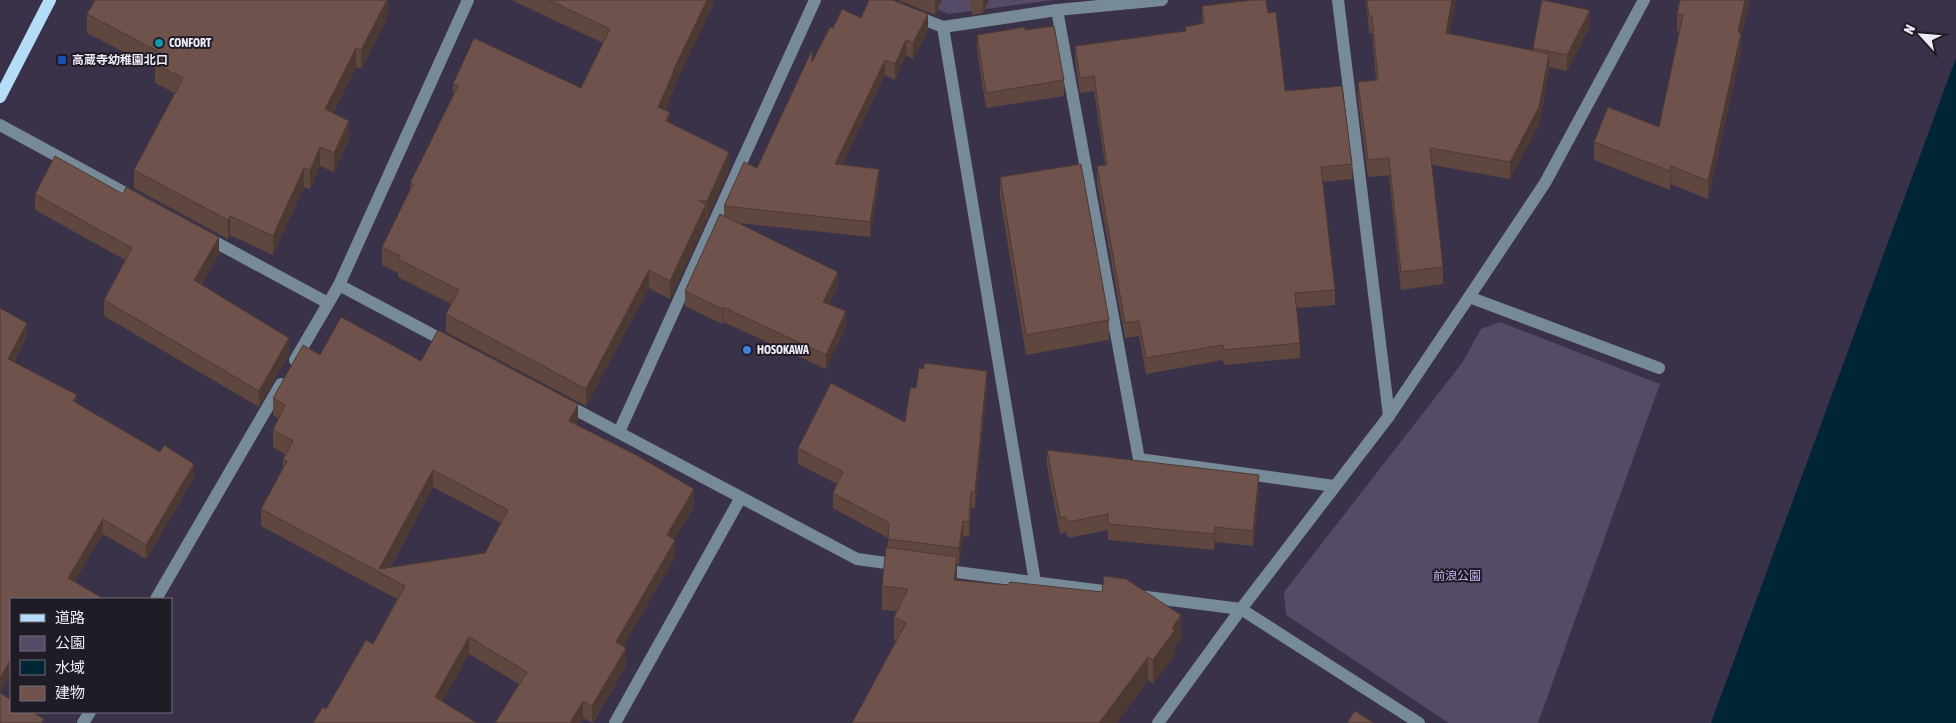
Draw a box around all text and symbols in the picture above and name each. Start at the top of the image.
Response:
north arrow [1896,10,1946,60]
text: N [1900,22,1918,37]
place label: CONFORT [169,36,212,50]
marker: CONFORT [153,37,165,49]
place label: 高蔵寺幼稚園北口 [72,53,168,67]
marker: 高蔵寺幼稚園北口 [56,54,68,66]
place label: HOSOKAWA [757,343,809,357]
marker: HOSOKAWA [741,344,753,356]
park label: 前浪公園 [1433,569,1481,583]
legend [10,598,172,713]
text: 道路 [55,609,85,626]
text: 公園 [55,634,85,651]
text: 水域 [55,659,85,676]
text: 建物 [55,684,85,701]

